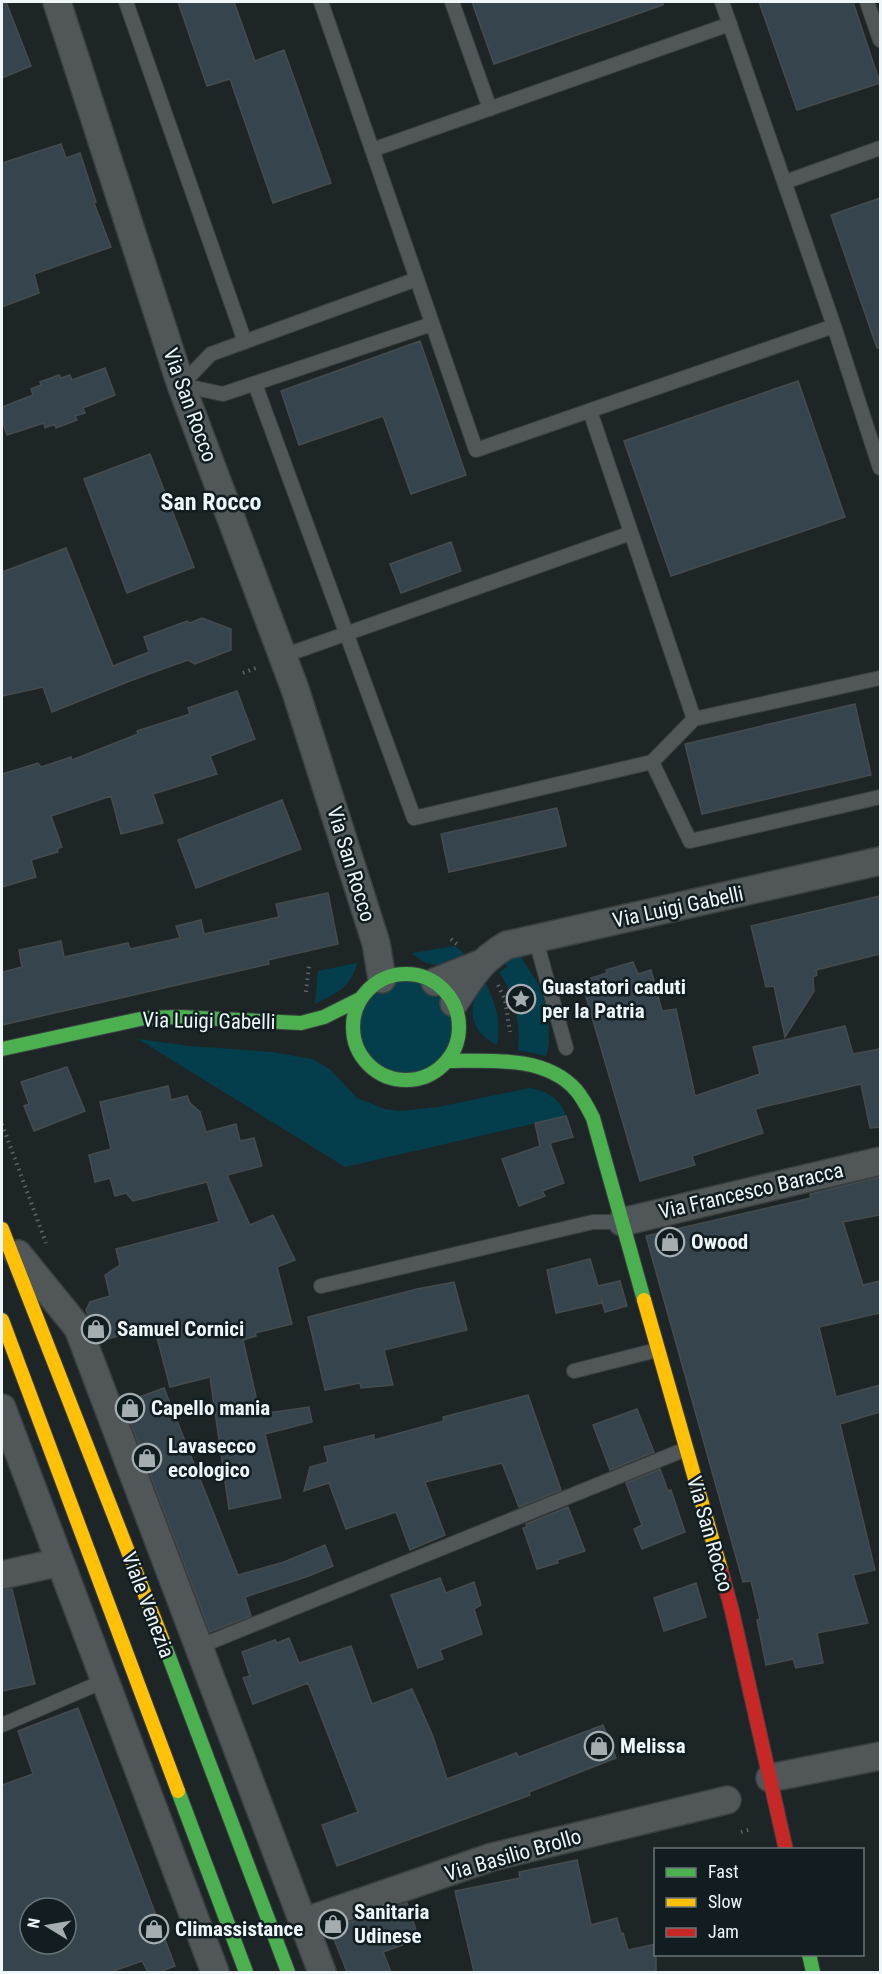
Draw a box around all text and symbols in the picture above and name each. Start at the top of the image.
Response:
street label: Via San Rocco [158,345,222,465]
district label: San Rocco [161,488,261,516]
street label: Via San Rocco [322,804,380,924]
street label: Via Luigi Gabelli [610,881,746,933]
place label: Guastatori caduti per la Patria [542,975,686,1023]
place icon: Guastatori caduti per la Patria [505,983,537,1015]
street label: Via Luigi Gabelli [142,1008,276,1034]
street label: Via Francesco Baracca [656,1158,846,1224]
shop icon: Owood [654,1226,686,1258]
place label: Owood [691,1230,748,1254]
shop icon: Samuel Cornici [80,1313,112,1345]
place label: Samuel Cornici [117,1317,244,1341]
shop icon: Capello mania [114,1392,146,1424]
place label: Capello mania [151,1396,270,1420]
place label: Lavasecco ecologico [168,1434,256,1482]
shop icon: Lavasecco ecologico [131,1442,163,1474]
street label: Via San Rocco [682,1473,738,1595]
street label: Viale Venezia [117,1549,179,1661]
shop icon: Melissa [583,1730,615,1762]
place label: Melissa [620,1734,686,1758]
street label: Via Basilio Brollo [442,1824,584,1886]
legend [654,1848,864,1956]
text: Fast [708,1861,739,1882]
text: Slow [708,1891,743,1912]
north arrow [18,1896,78,1956]
place label: Sanitaria Udinese [354,1900,429,1948]
shop icon: Sanitaria Udinese [317,1908,349,1940]
shop icon: Climassistance [138,1913,170,1945]
text: N [24,1917,44,1930]
place label: Climassistance [175,1917,303,1941]
text: Jam [708,1921,739,1942]

